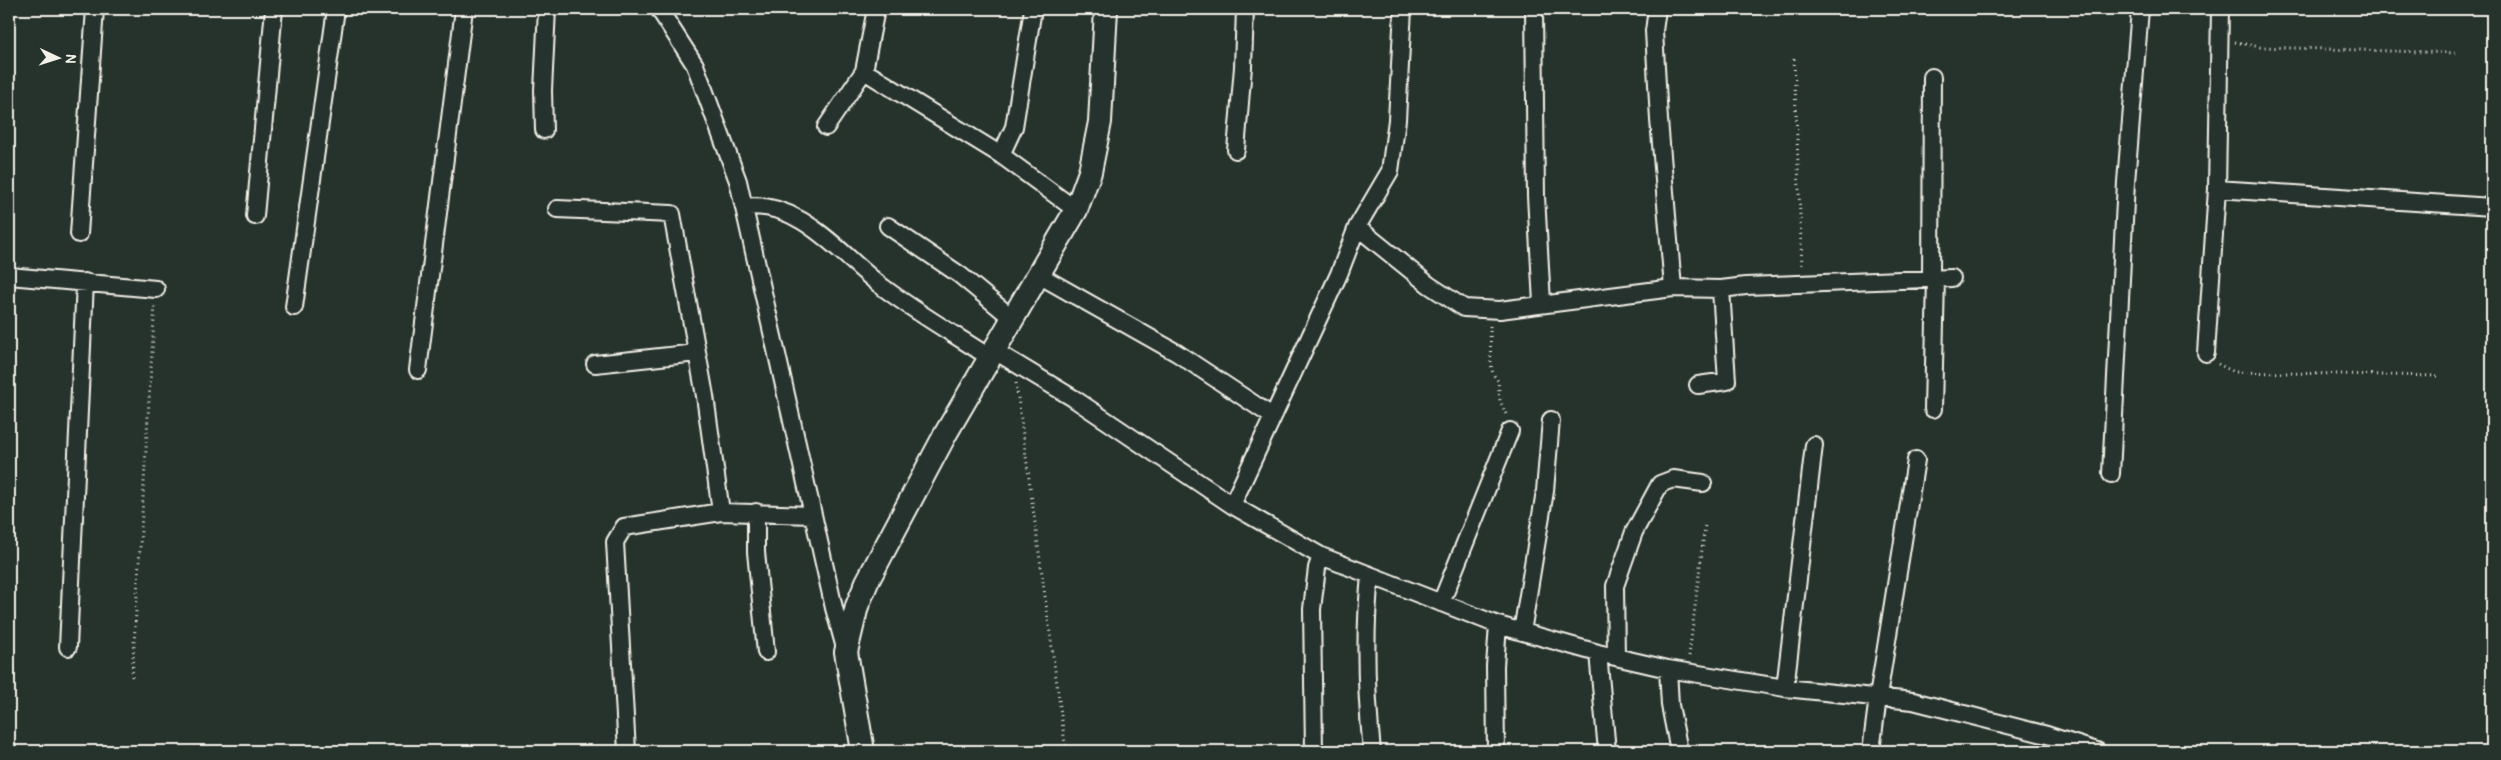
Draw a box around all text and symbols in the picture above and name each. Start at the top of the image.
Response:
north arrow [32,32,82,82]
text: N [62,54,79,64]

